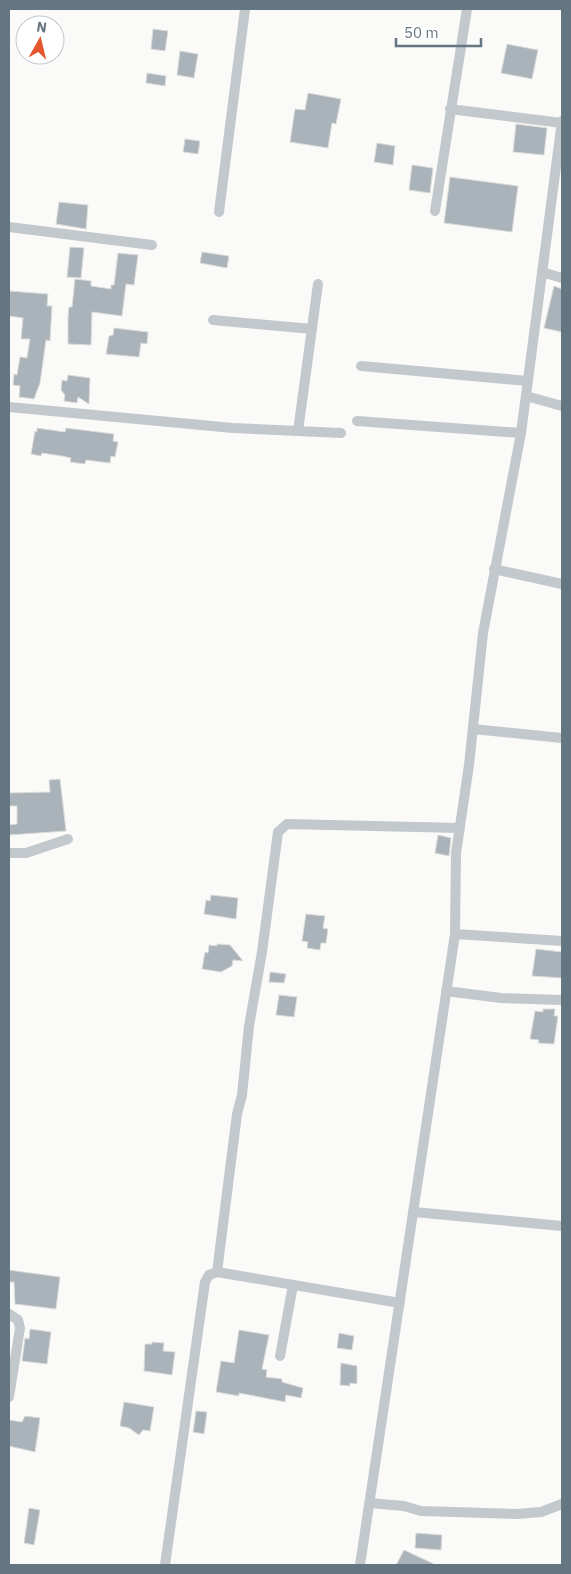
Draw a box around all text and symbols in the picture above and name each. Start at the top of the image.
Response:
north arrow [15,15,65,65]
scale bar [396,15,481,47]
text: N [36,18,48,37]
text: 50 m [404,23,439,42]

